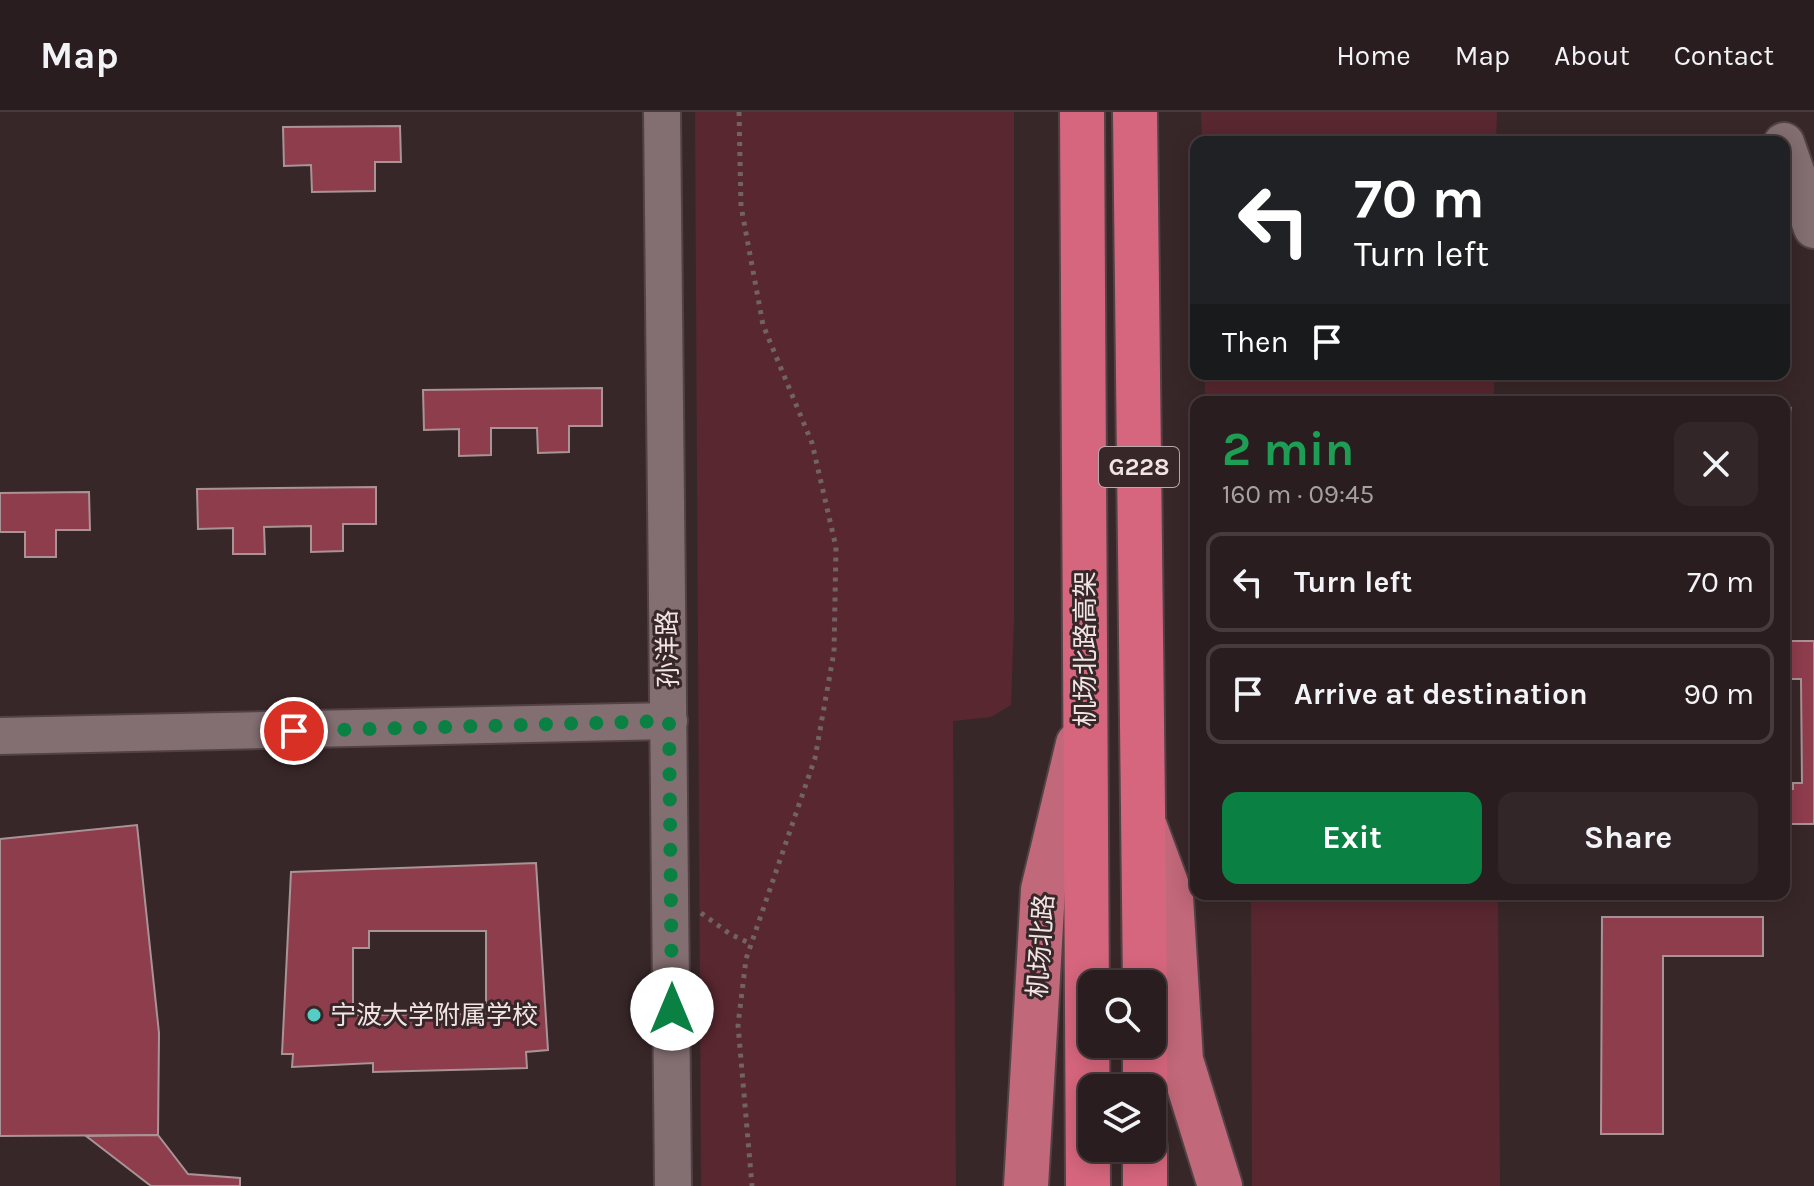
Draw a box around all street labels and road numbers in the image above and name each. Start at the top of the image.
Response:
road number: G228 [1099,447,1179,487]
street label: 机场北路高架 [1070,571,1101,727]
street label: 孙洋路 [652,610,684,688]
street label: 机场北路 [1022,893,1060,999]

